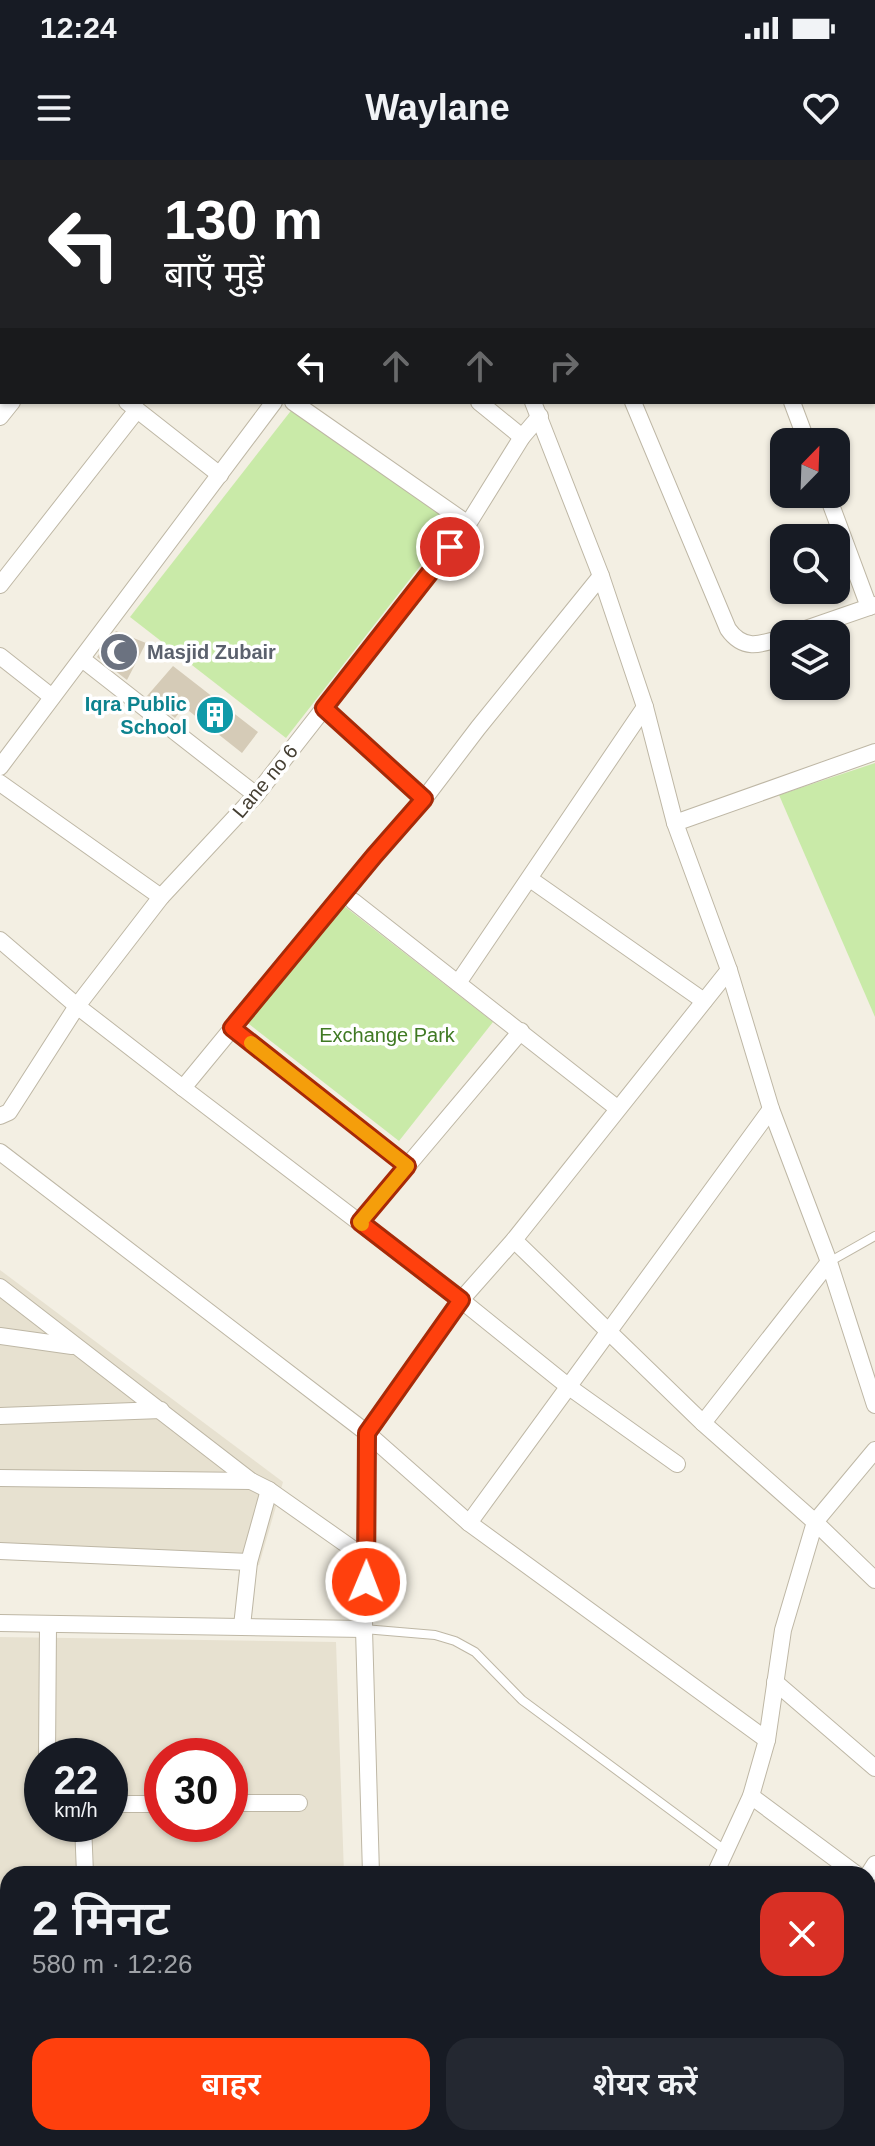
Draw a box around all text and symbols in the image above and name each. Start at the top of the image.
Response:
text: 12:24 [40,11,117,44]
icon: menu [32,86,76,130]
icon: heart [799,86,843,130]
text: Waylane [365,87,510,128]
text: 130 m [164,188,323,251]
icon: left [32,192,136,296]
text: बाएँ मुड़ें [164,254,265,295]
icon: left [290,344,334,388]
icon: ahead [374,344,418,388]
icon: ahead [458,344,502,388]
icon: right [542,344,586,388]
north arrow [770,428,850,508]
map controls [770,428,850,700]
pin [416,513,484,581]
button: search [770,524,850,604]
icon: arrive [428,525,472,569]
button: layers [770,620,850,700]
mosque icon: Masjid Zubair [98,631,140,673]
place label: Masjid Zubair [147,641,276,663]
place label: Iqra Public School [85,693,187,738]
building icon: Iqra Public School [194,694,236,736]
street label: Lane no 6 [228,740,302,822]
park label: Exchange Park [319,1024,456,1046]
position arrow [324,1540,408,1624]
speed limit sign: 30 [144,1738,248,1842]
text: 22 [54,1758,98,1802]
text: km/h [54,1799,98,1821]
text: 2 मिनट [32,1892,169,1945]
button: close [760,1892,844,1976]
text: 580 m · 12:26 [32,1949,192,1979]
button: बाहर [32,2038,430,2130]
button: शेयर करें [446,2038,844,2130]

